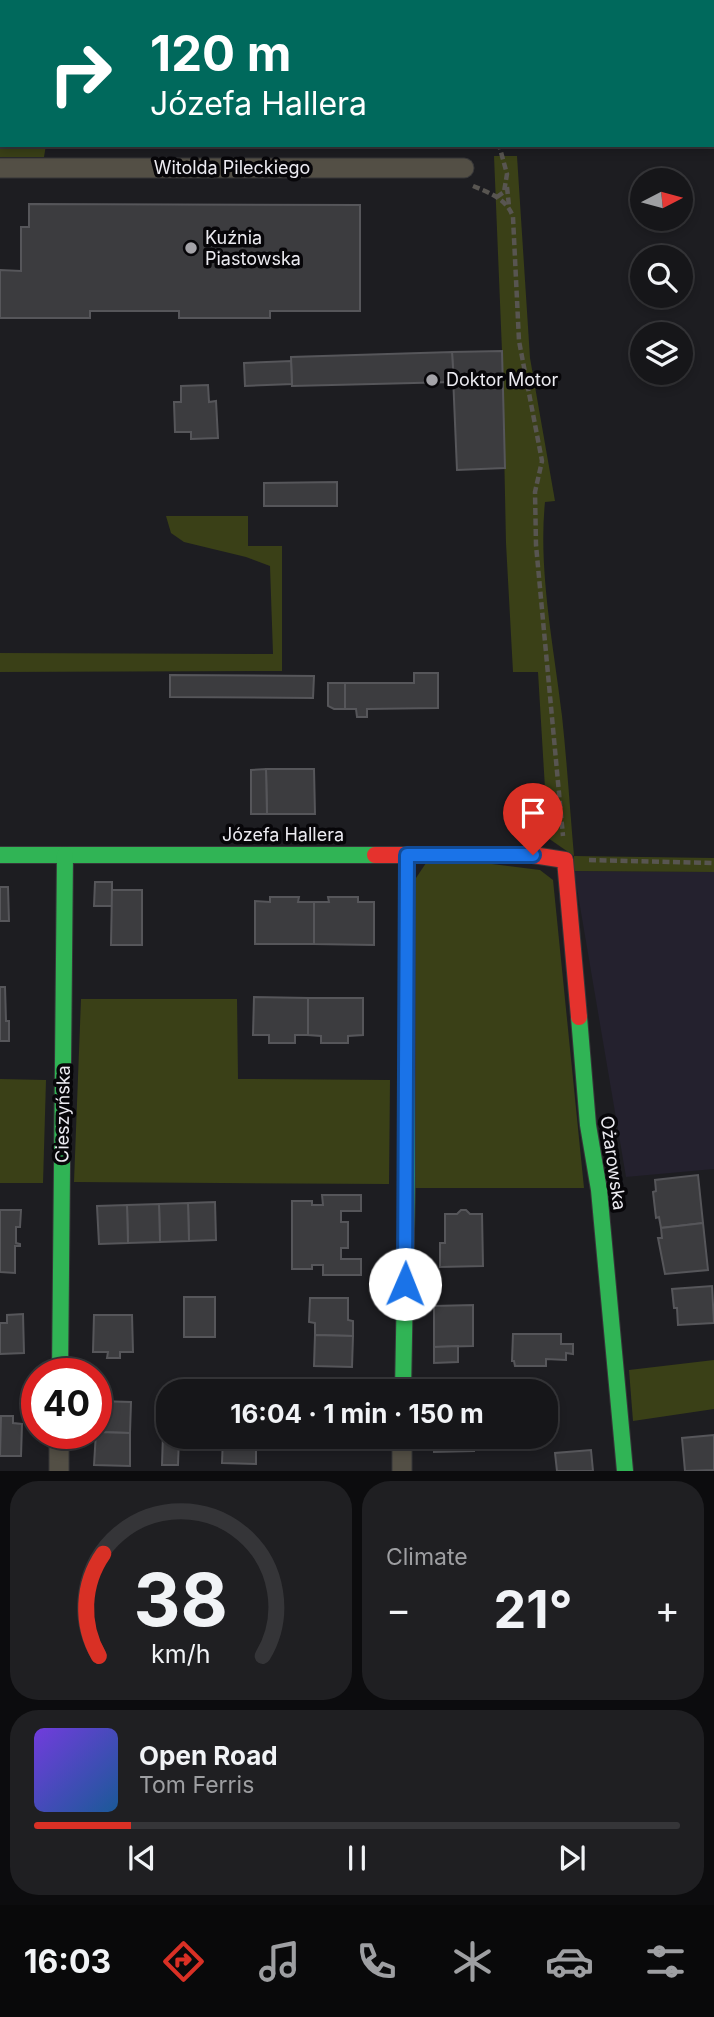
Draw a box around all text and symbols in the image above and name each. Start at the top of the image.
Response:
text: 120 m [150,24,291,83]
icon: right [35,28,126,119]
text: Józefa Hallera [150,84,367,123]
street label: Witolda Pileckiego [154,157,310,178]
north arrow [630,168,693,231]
map controls [630,168,693,385]
place label: Kuźnia Piastowska [205,227,301,269]
marker: Kuźnia Piastowska [183,240,199,256]
button: search [630,245,693,308]
button: layers [630,322,693,385]
place label: Doktor Motor [446,369,559,390]
marker: Doktor Motor [424,372,440,388]
pin [503,783,563,855]
icon: arrive [514,794,552,832]
street label: Józefa Hallera [222,824,344,845]
street label: Cieszyńska [51,1065,74,1163]
street label: Ożarowska [596,1114,631,1211]
position arrow [368,1247,442,1321]
speed limit sign: 40 [21,1358,112,1449]
text: 16:04 · 1 min · 150 m [230,1398,484,1429]
text: Climate [386,1543,468,1571]
text: 38 [134,1556,228,1645]
text: 21° [493,1578,573,1641]
text: − [386,1586,411,1632]
text: + [655,1586,680,1632]
text: km/h [151,1639,211,1669]
text: Open Road [139,1740,278,1771]
text: Tom Ferris [139,1771,254,1799]
icon: previous [123,1839,161,1877]
icon: pause [338,1839,376,1877]
icon: next [553,1839,591,1877]
icon: directions [159,1937,208,1986]
icon: music [255,1937,304,1986]
icon: phone [352,1937,401,1986]
icon: climate [448,1937,497,1986]
icon: car [545,1937,594,1986]
icon: filters [641,1937,690,1986]
text: 16:03 [24,1942,111,1981]

